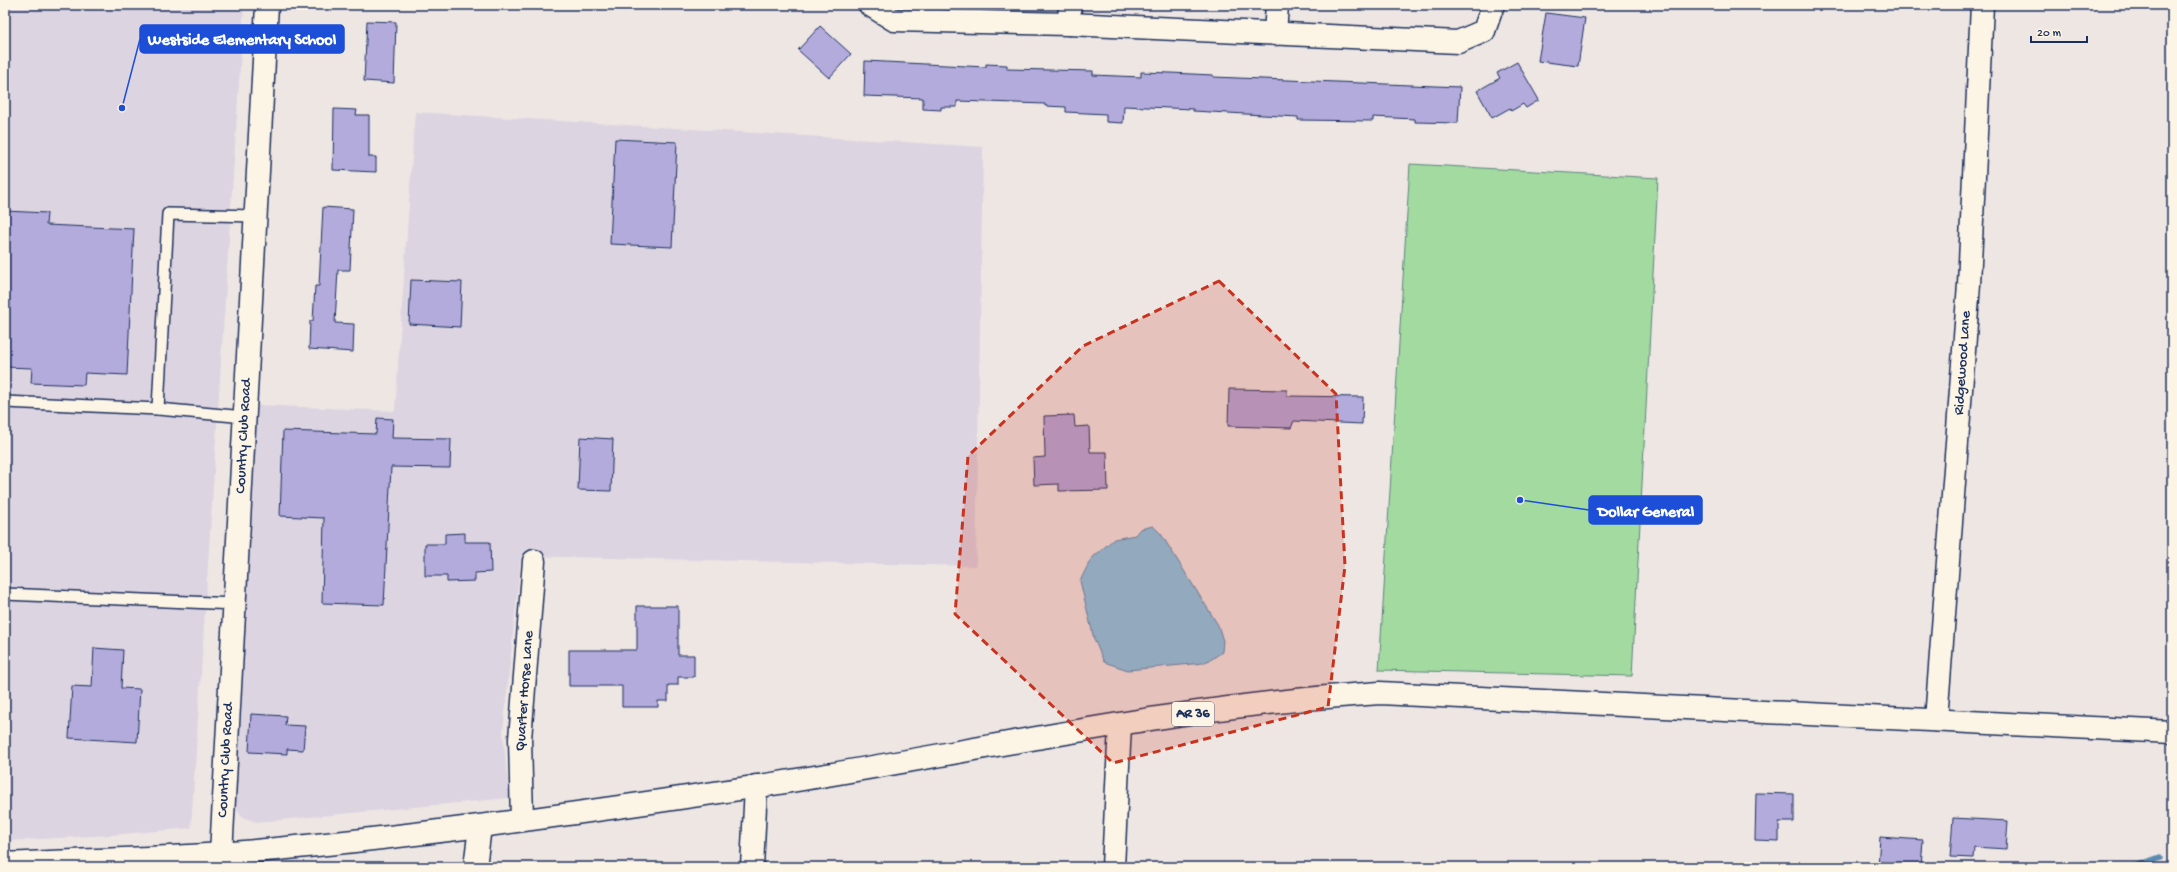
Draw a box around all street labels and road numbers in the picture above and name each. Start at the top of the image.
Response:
street label: Ridgewood Lane [1950,310,1976,416]
street label: Country Club Road [232,377,256,494]
street label: Quarter Horse Lane [512,630,538,752]
street label: Country Club Road [214,701,238,818]
road number: AR 36 [1172,702,1214,726]

